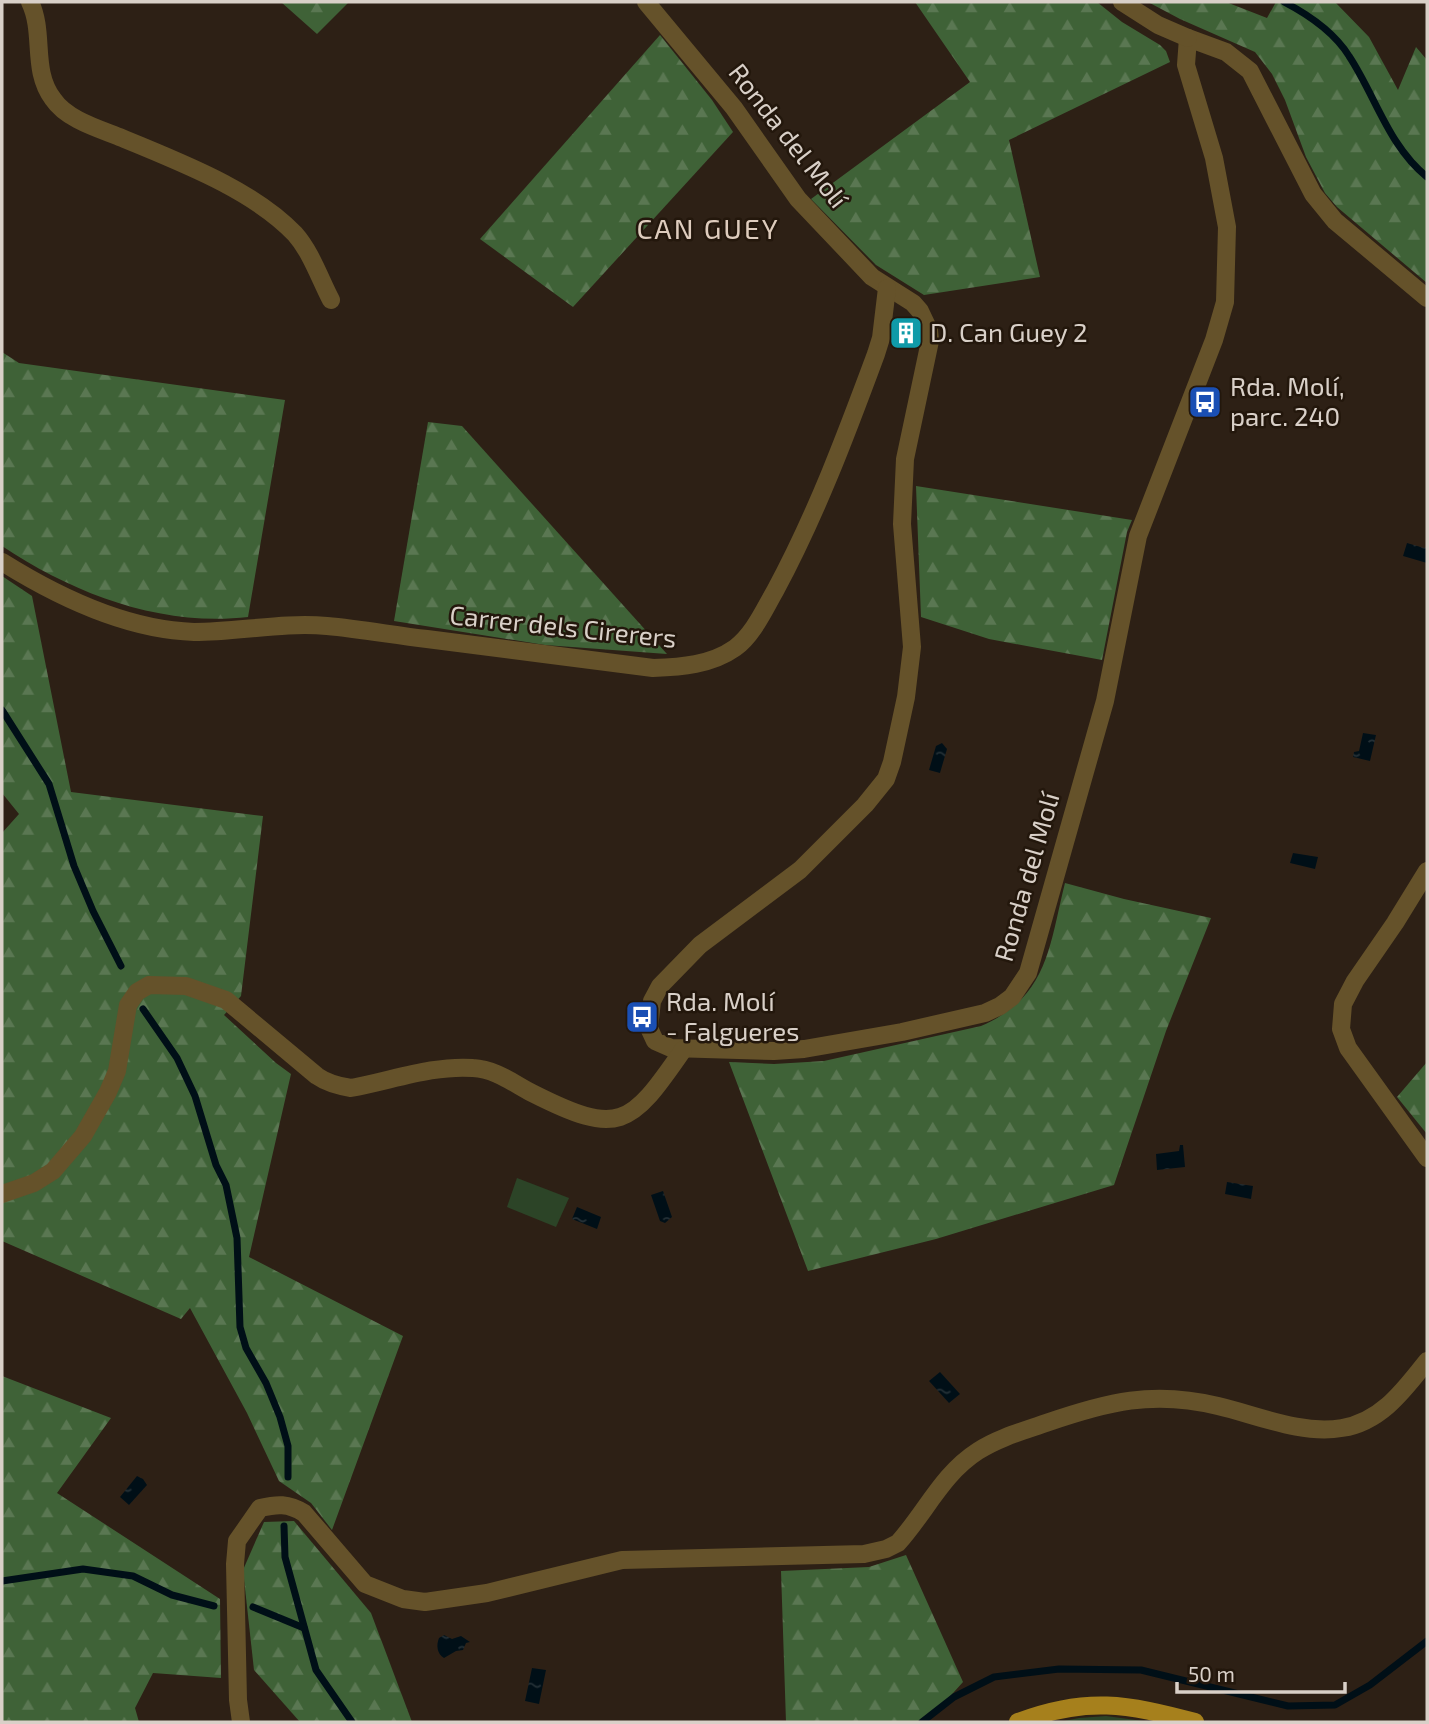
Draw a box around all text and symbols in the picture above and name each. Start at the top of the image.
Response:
street label: Ronda del Molí [723,57,856,214]
district label: CAN GUEY [636,211,780,245]
building icon: D. Can Guey 2 [887,314,925,352]
place label: D. Can Guey 2 [930,316,1088,347]
place label: Rda. Molí, parc. 240 [1230,370,1345,431]
bus stop icon: Rda. Molí, parc. 240 [1186,383,1224,421]
street label: Carrer dels Cirerers [448,598,678,653]
street label: Ronda del Molí [987,787,1065,965]
place label: Rda. Molí - Falgueres [666,985,799,1046]
bus stop icon: Rda. Molí - Falgueres [623,998,661,1036]
scale bar [1177,1650,1345,1694]
text: 50 m [1188,1661,1235,1686]

